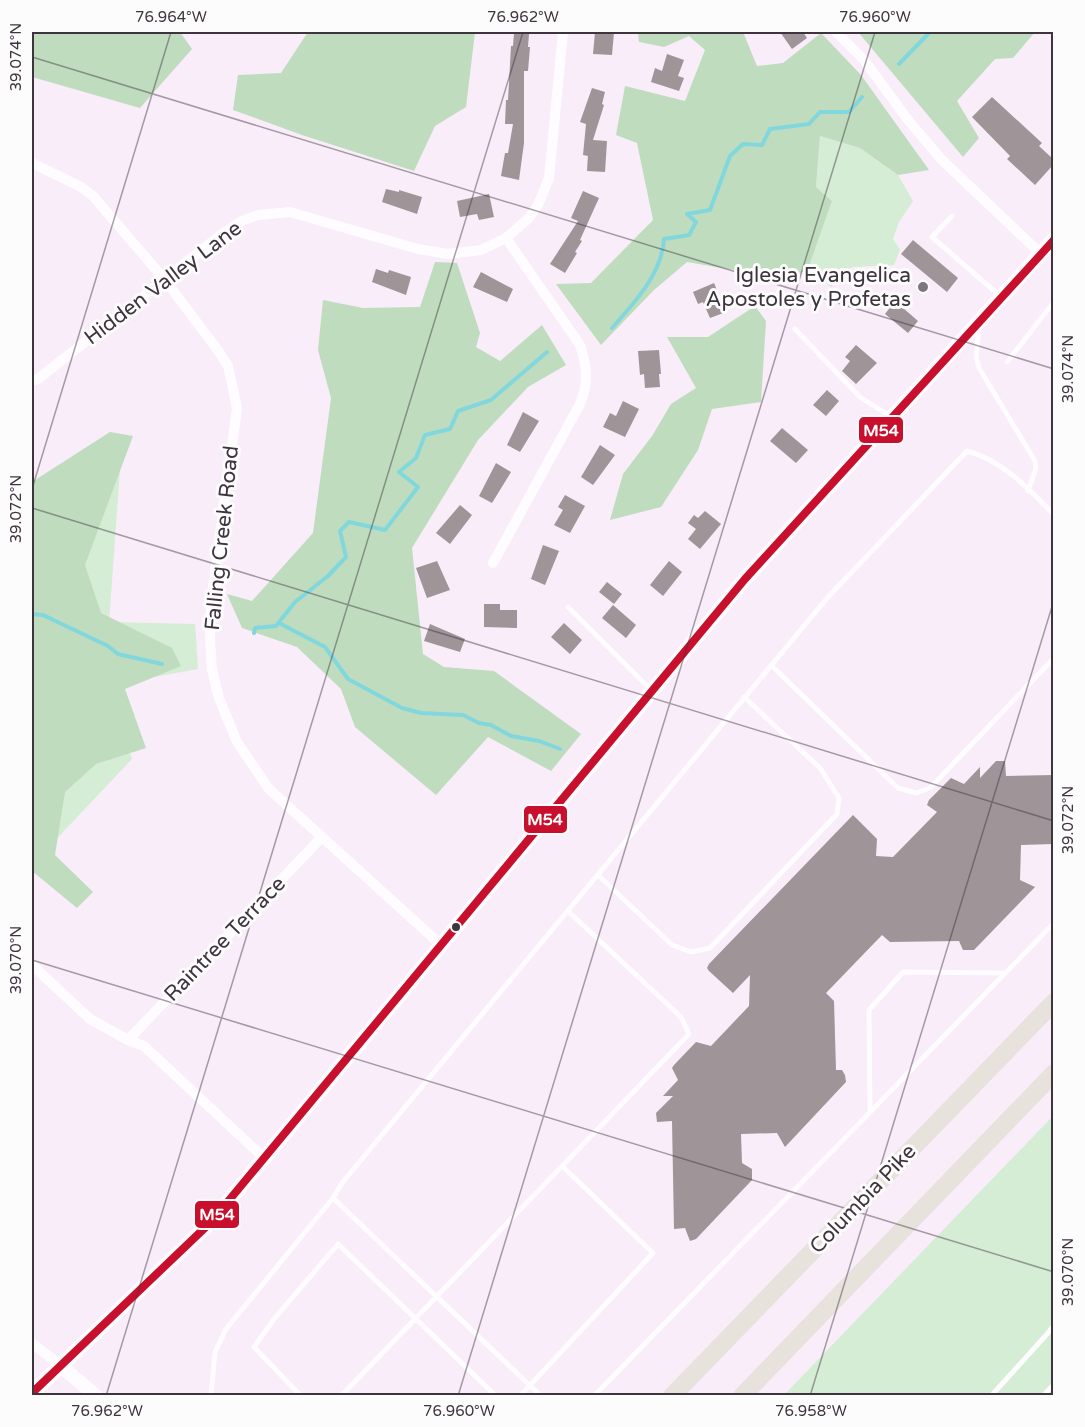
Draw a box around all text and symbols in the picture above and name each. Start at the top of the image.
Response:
text: 76.964°W [135,8,207,26]
text: 76.962°W [487,8,559,26]
text: 76.960°W [839,8,911,26]
text: 39.074°N [7,23,25,91]
street label: Hidden Valley Lane [79,216,247,350]
place label: Iglesia Evangelica Apostoles y Profetas [706,263,911,312]
marker: Iglesia Evangelica Apostoles y Profetas [916,280,930,294]
text: 39.074°N [1059,335,1077,403]
line badge: M54 [858,416,904,444]
text: M54 [863,421,899,441]
street label: Falling Creek Road [200,444,244,632]
text: 39.072°N [7,475,25,543]
text: 39.072°N [1059,786,1077,854]
line badge: M54 [523,805,568,834]
text: M54 [527,810,563,830]
street label: Raintree Terrace [159,871,291,1007]
unlabelled marker [450,921,462,933]
text: 39.070°N [7,926,25,994]
street label: Columbia Pike [805,1139,922,1259]
line badge: M54 [194,1200,240,1229]
text: M54 [199,1205,235,1225]
text: 39.070°N [1059,1238,1077,1306]
text: 76.962°W [71,1402,143,1420]
text: 76.960°W [423,1402,495,1420]
text: 76.958°W [775,1402,847,1420]

